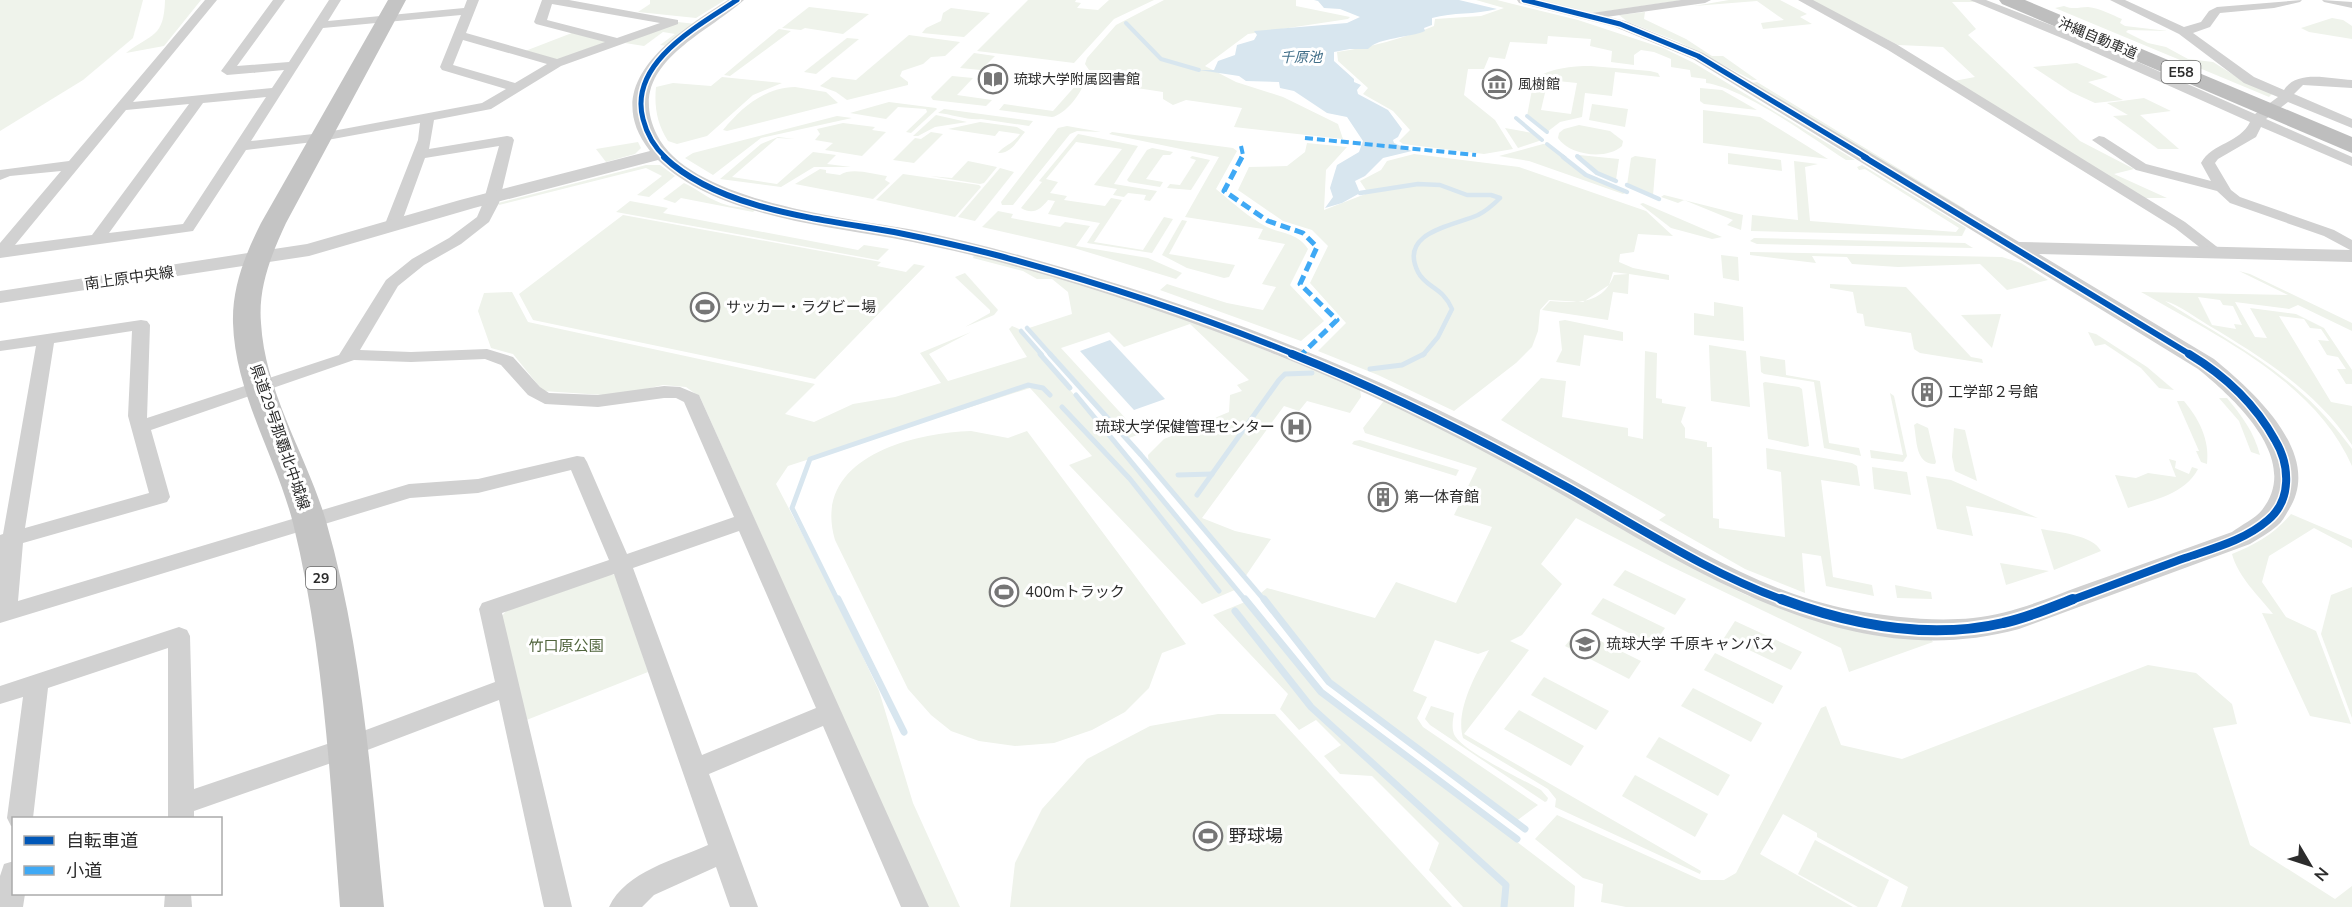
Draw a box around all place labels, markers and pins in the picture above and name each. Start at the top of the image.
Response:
library icon: 琉球大学附属図書館 [977,63,1009,95]
museum icon: 風樹館 [1481,68,1513,100]
place label: 琉球大学附属図書館 [1014,70,1140,89]
place label: 風樹館 [1518,75,1560,94]
sports icon: サッカー・ラグビー場 [689,291,721,323]
place label: サッカー・ラグビー場 [726,297,876,317]
building icon: 工学部２号館 [1911,376,1943,408]
place label: 工学部２号館 [1948,382,2038,402]
hospital icon: 琉球大学保健管理センター [1280,411,1312,443]
place label: 琉球大学保健管理センター [1095,417,1275,437]
building icon: 第一体育館 [1367,481,1399,513]
place label: 第一体育館 [1404,487,1479,507]
sports icon: 400mトラック [988,576,1020,608]
place label: 400mトラック [1025,582,1125,602]
school or university icon: 琉球大学 千原キャンパス [1569,628,1601,660]
place label: 琉球大学 千原キャンパス [1606,634,1775,654]
sports icon: 野球場 [1192,820,1224,852]
place label: 野球場 [1229,824,1283,848]

